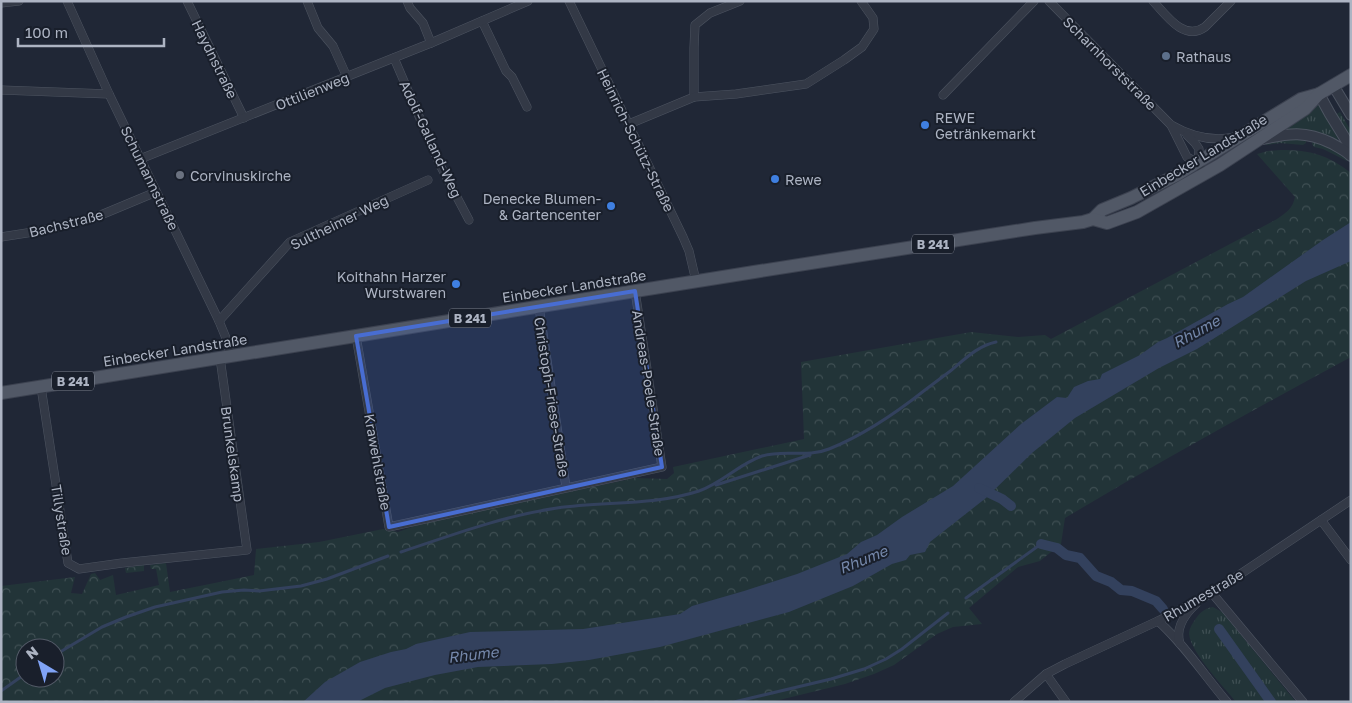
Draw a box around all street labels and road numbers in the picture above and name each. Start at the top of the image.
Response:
street label: Scharnhorststraße [1060,13,1160,113]
street label: Haydnstraße [189,17,241,101]
street label: Heinrich-Schütz-Straße [594,66,678,214]
street label: Ottilienweg [273,69,351,113]
street label: Adolf-Galland-Weg [396,78,466,200]
street label: Einbecker Landstraße [1136,110,1270,200]
street label: Schumannstraße [117,123,183,233]
street label: Sultheimer Weg [287,191,391,253]
street label: Bachstraße [27,206,105,240]
road number: B 241 [912,234,954,253]
street label: Einbecker Landstraße [501,266,647,306]
road number: B 241 [449,308,491,328]
street label: Andreas-Poele-Straße [629,309,669,457]
street label: Christoph-Friese-Straße [531,316,573,478]
street label: Einbecker Landstraße [102,330,248,370]
road number: B 241 [52,372,94,391]
street label: Brunkelskamp [218,405,248,503]
street label: Krawehlstraße [361,412,395,512]
street label: Tillystraße [48,483,76,557]
street label: Rhumestraße [1160,565,1246,625]

